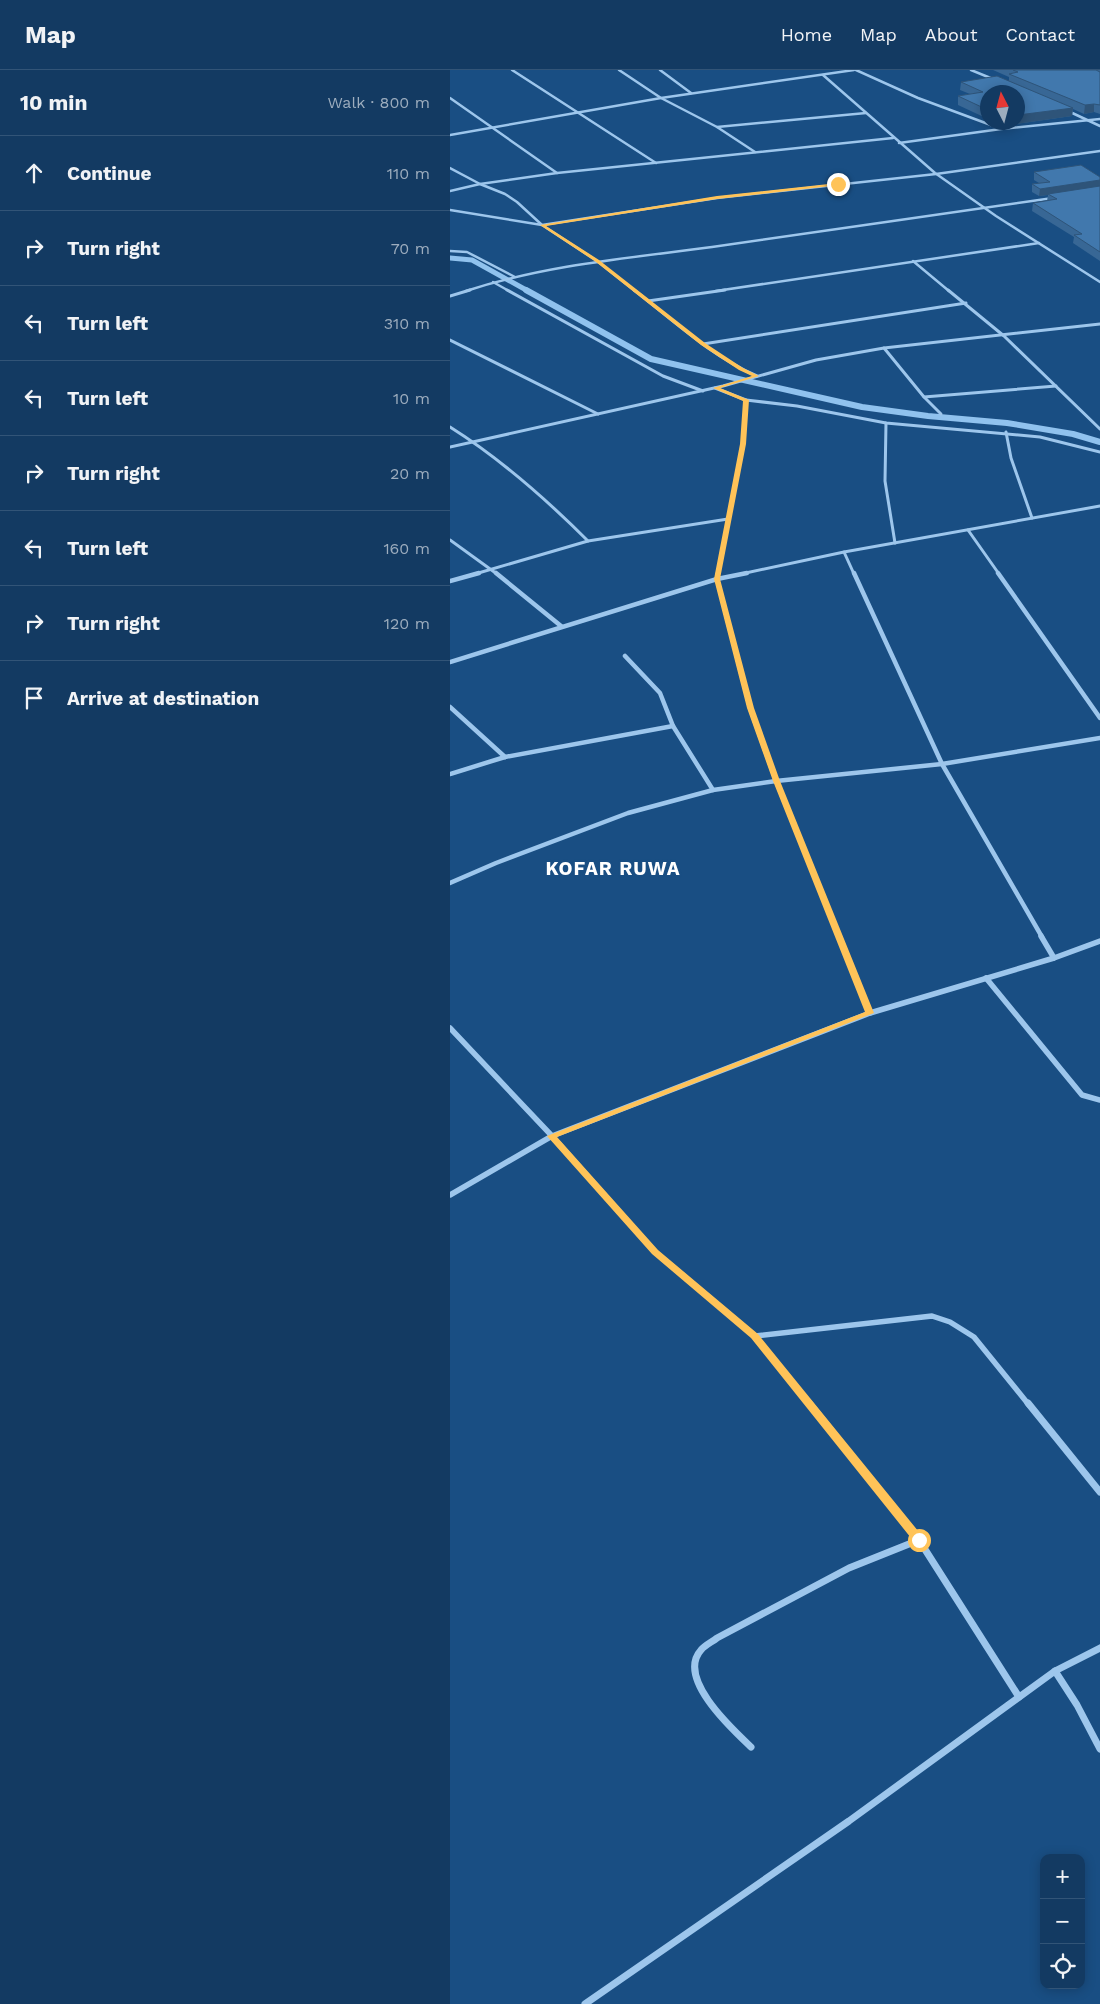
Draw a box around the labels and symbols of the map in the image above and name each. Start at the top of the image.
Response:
north arrow [980,85,1025,130]
route end [827,173,850,196]
district label: KOFAR RUWA [545,857,681,880]
route start [908,1529,931,1552]

